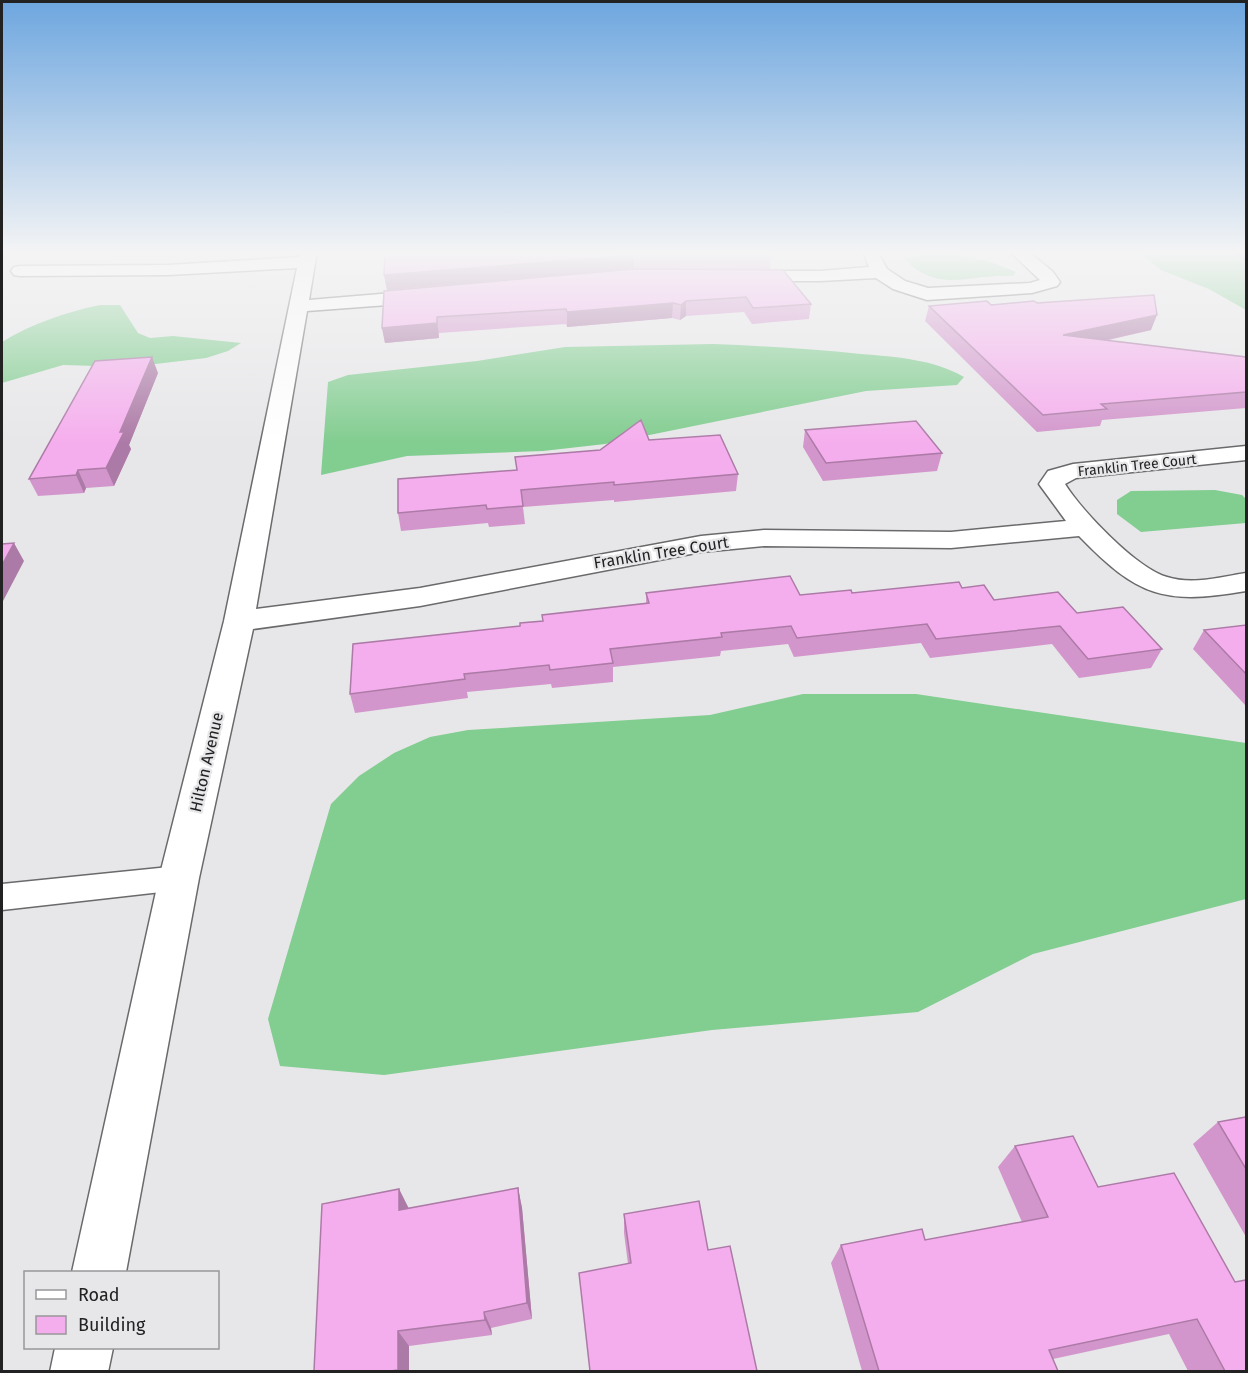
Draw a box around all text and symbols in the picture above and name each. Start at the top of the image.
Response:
street label: Franklin Tree Court [1077,451,1198,480]
street label: Franklin Tree Court [592,532,730,573]
street label: Hilton Avenue [186,710,227,814]
legend [24,1271,219,1349]
text: Road [78,1284,120,1306]
text: Building [78,1314,146,1336]

